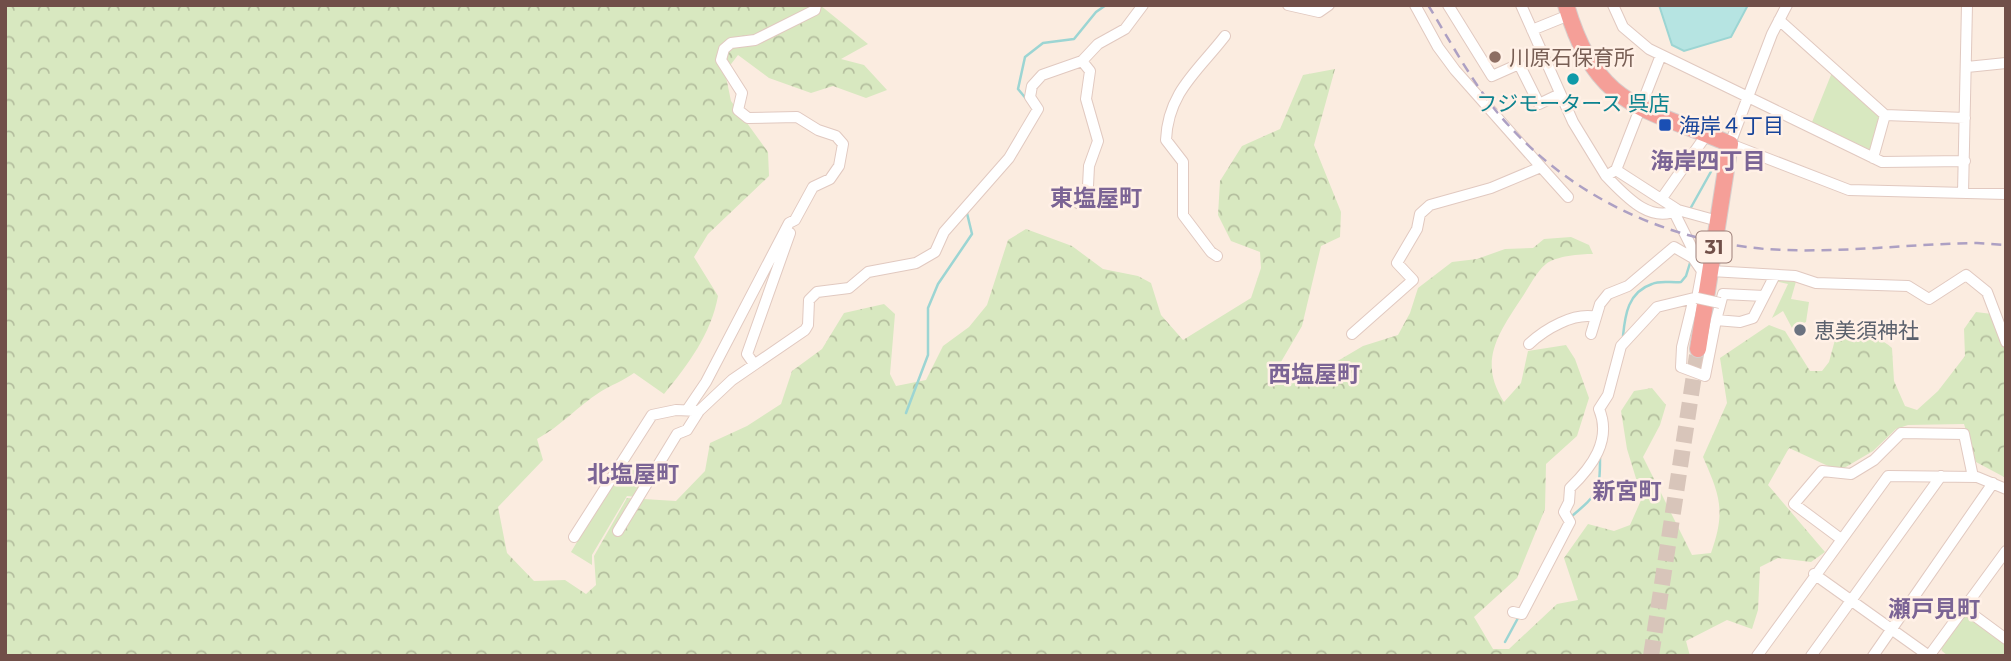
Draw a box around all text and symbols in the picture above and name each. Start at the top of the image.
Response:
place label: 川原石保育所 [1509,45,1635,70]
marker: 川原石保育所 [1487,49,1503,65]
marker: フジモータース 呉店 [1565,71,1581,87]
place label: フジモータース 呉店 [1476,91,1670,116]
place label: 海岸４丁目 [1679,113,1784,138]
marker: 海岸４丁目 [1657,117,1673,133]
district label: 海岸四丁目 [1651,147,1766,175]
district label: 東塩屋町 [1050,184,1142,212]
road number: 31 [1696,232,1732,262]
place label: 恵美須神社 [1814,318,1919,343]
marker: 恵美須神社 [1792,322,1808,338]
district label: 西塩屋町 [1268,360,1360,388]
district label: 北塩屋町 [587,460,679,488]
district label: 新宮町 [1593,477,1662,505]
district label: 瀬戸見町 [1888,595,1980,623]

